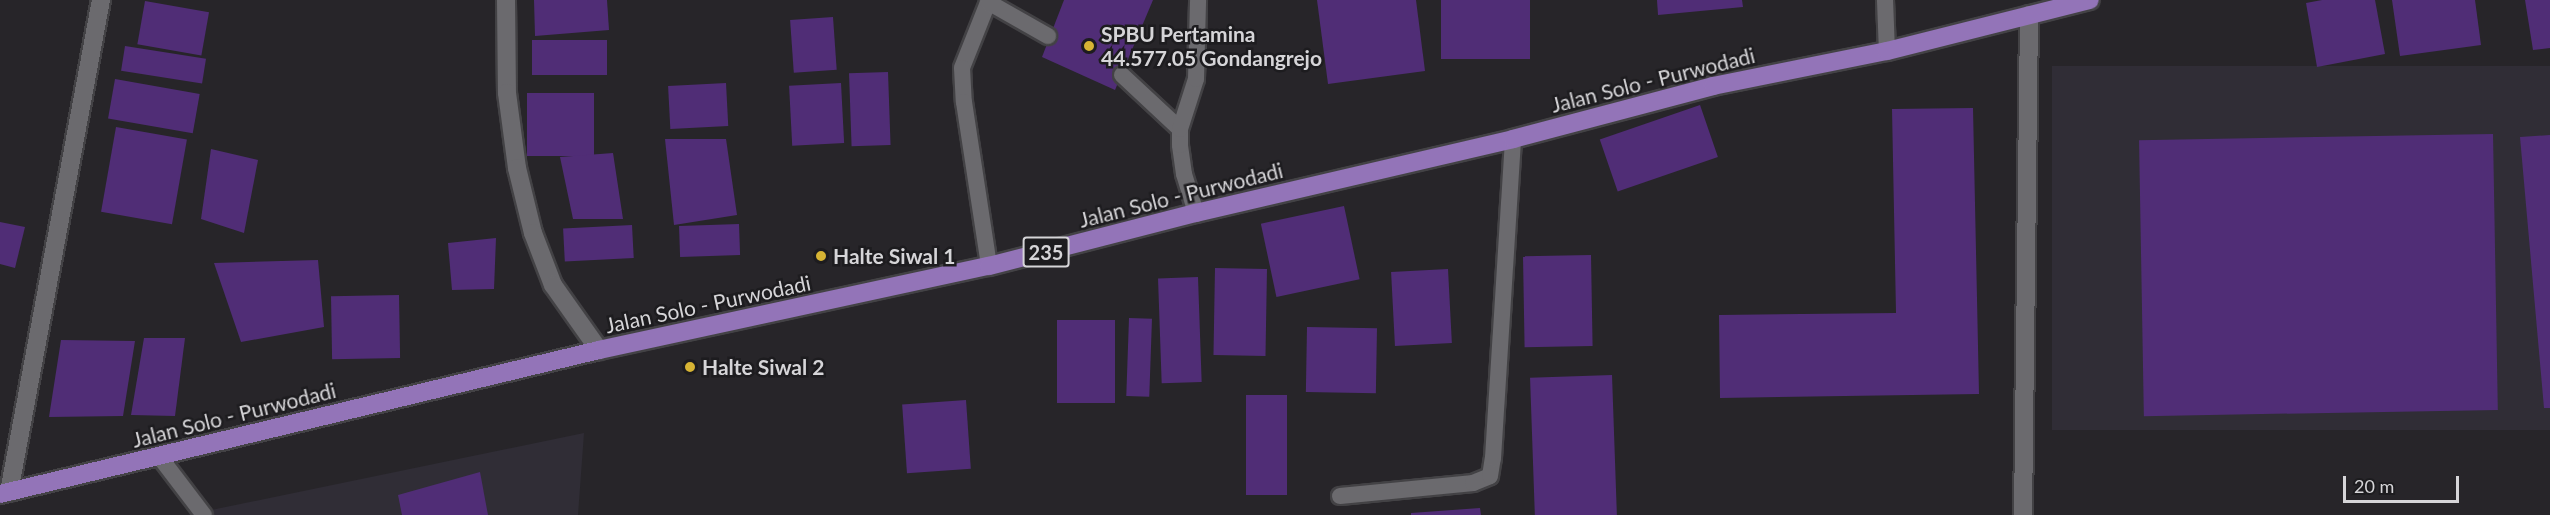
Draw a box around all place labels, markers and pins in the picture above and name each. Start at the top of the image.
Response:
place label: SPBU Pertamina 44.577.05 Gondangrejo [1101,21,1322,71]
marker: SPBU Pertamina 44.577.05 Gondangrejo [1082,39,1096,53]
place label: Halte Siwal 1 [833,243,956,269]
marker: Halte Siwal 1 [814,249,828,263]
place label: Halte Siwal 2 [702,354,825,380]
marker: Halte Siwal 2 [683,360,697,374]

